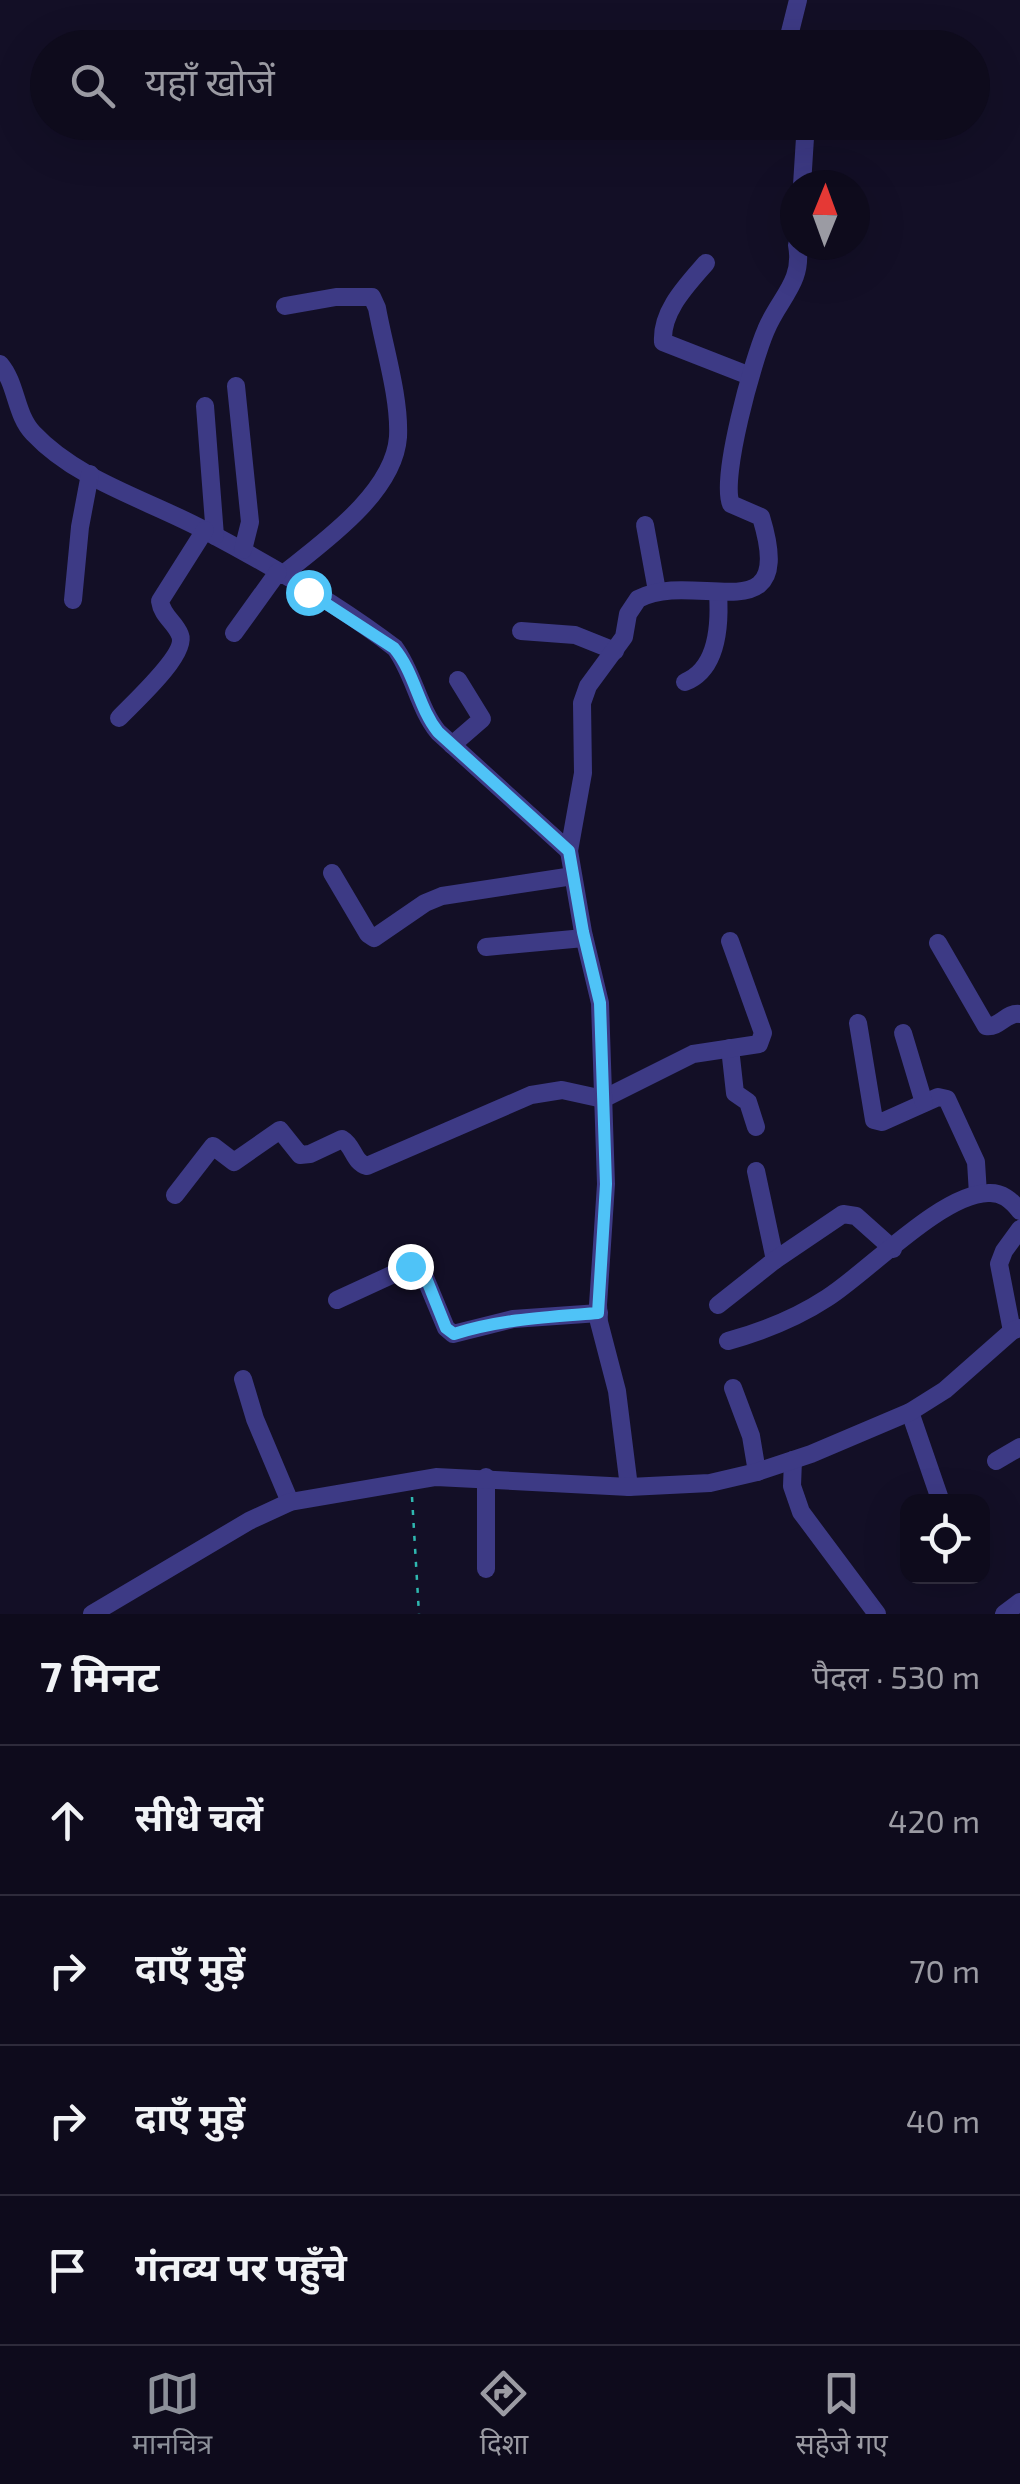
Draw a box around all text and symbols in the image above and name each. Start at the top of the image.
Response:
search box [30,30,990,140]
icon: search [65,58,120,113]
text: यहाँ खोजें [145,58,275,104]
north arrow [780,170,870,260]
route start [286,570,332,616]
route end [388,1244,434,1290]
map controls [900,1494,990,1584]
button: locate [900,1494,990,1584]
text: 7 मिनट [40,1650,159,1700]
text: पैदल · 530 m [812,1657,980,1695]
icon: ahead [40,1793,95,1848]
text: सीधे चलें [135,1793,263,1839]
text: 420 m [888,1801,980,1839]
icon: right [40,1943,95,1998]
text: दाएँ मुड़ें [135,1943,245,1989]
text: 70 m [909,1951,980,1989]
icon: right [40,2093,95,2148]
text: दाएँ मुड़ें [135,2093,245,2139]
text: 40 m [906,2101,980,2139]
icon: arrive [40,2243,95,2298]
text: गंतव्य पर पहुँचे [135,2243,347,2289]
tab: मानचित्र [132,2366,212,2465]
tab: दिशा [476,2366,531,2465]
tab: सहेजे गए [796,2366,888,2465]

